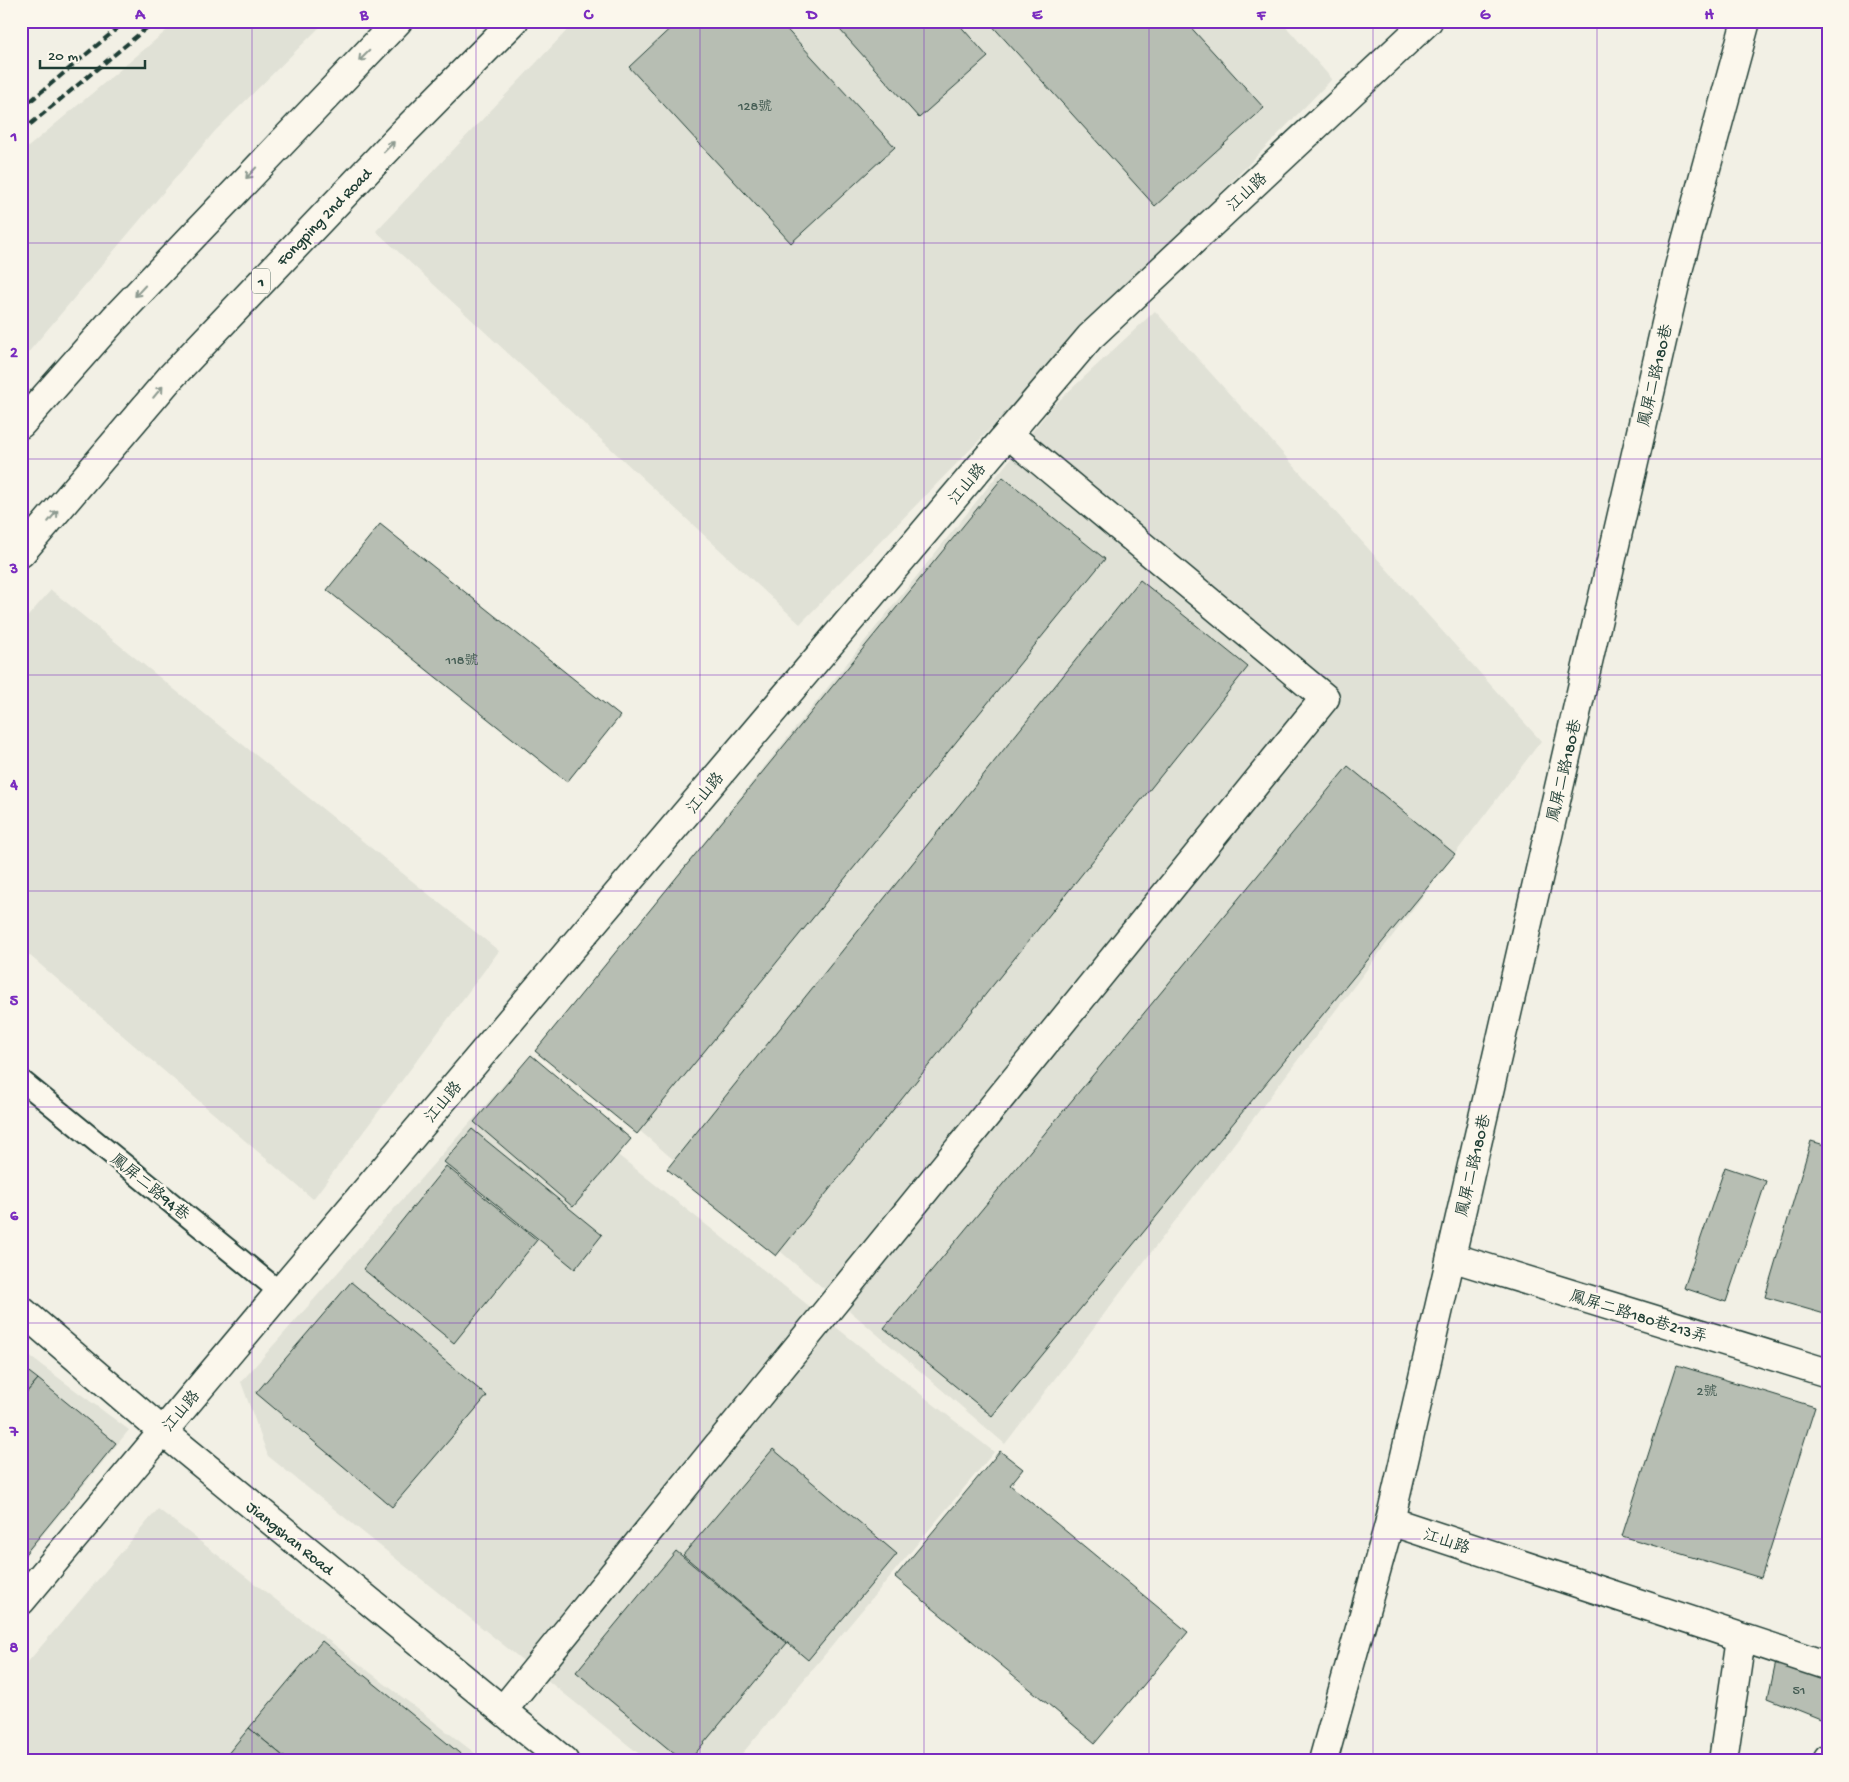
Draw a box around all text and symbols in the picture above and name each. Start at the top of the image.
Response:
text: A [134,7,146,26]
text: B [359,7,369,26]
text: C [583,7,594,26]
text: D [805,7,818,26]
text: E [1032,7,1043,26]
text: F [1256,7,1267,26]
text: G [1480,7,1491,26]
text: H [1704,7,1714,26]
scale bar [40,38,145,70]
text: 20 m [48,48,78,66]
one-way arrow [358,50,370,62]
house number: 128號 [737,99,772,116]
text: 1 [10,129,17,148]
one-way arrow [383,140,395,153]
street label: Fongping 2nd Road [273,164,378,272]
one-way arrow [245,167,257,180]
street label: 江山路 [1223,169,1272,217]
road number: 1 [252,268,270,294]
one-way arrow [134,285,146,297]
street label: 鳳屏二路180巷 [1634,322,1678,429]
text: 2 [10,345,18,364]
one-way arrow [152,386,163,399]
street label: 江山路 [944,459,991,510]
one-way arrow [47,510,58,523]
text: 3 [9,561,18,580]
house number: 118號 [445,653,478,670]
street label: 鳳屏二路180巷 [1543,717,1587,824]
street label: 江山路 [682,768,729,819]
text: 4 [9,777,18,796]
text: 5 [10,993,19,1012]
street label: 江山路 [420,1077,467,1128]
street label: 鳳屏二路180巷 [1452,1112,1496,1219]
street label: 鳳屏二路94巷 [106,1150,193,1226]
text: 6 [10,1208,19,1227]
street label: 鳳屏二路180巷213弄 [1567,1286,1710,1348]
house number: 2號 [1697,1384,1717,1401]
street label: 江山路 [158,1386,205,1437]
text: 7 [9,1424,19,1443]
street label: Jiangshan Road [241,1499,338,1582]
street label: 江山路 [1420,1525,1472,1560]
text: 8 [10,1640,19,1659]
house number: 51 [1792,1683,1806,1700]

